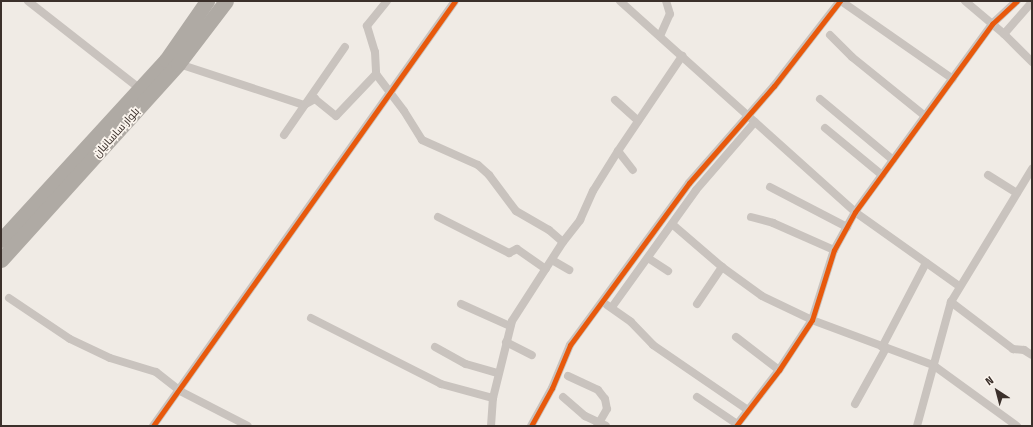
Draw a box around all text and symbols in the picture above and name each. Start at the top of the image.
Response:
street label: بلوار ساسانیان [91,105,143,161]
north arrow [977,371,1017,411]
text: N [983,374,996,388]

